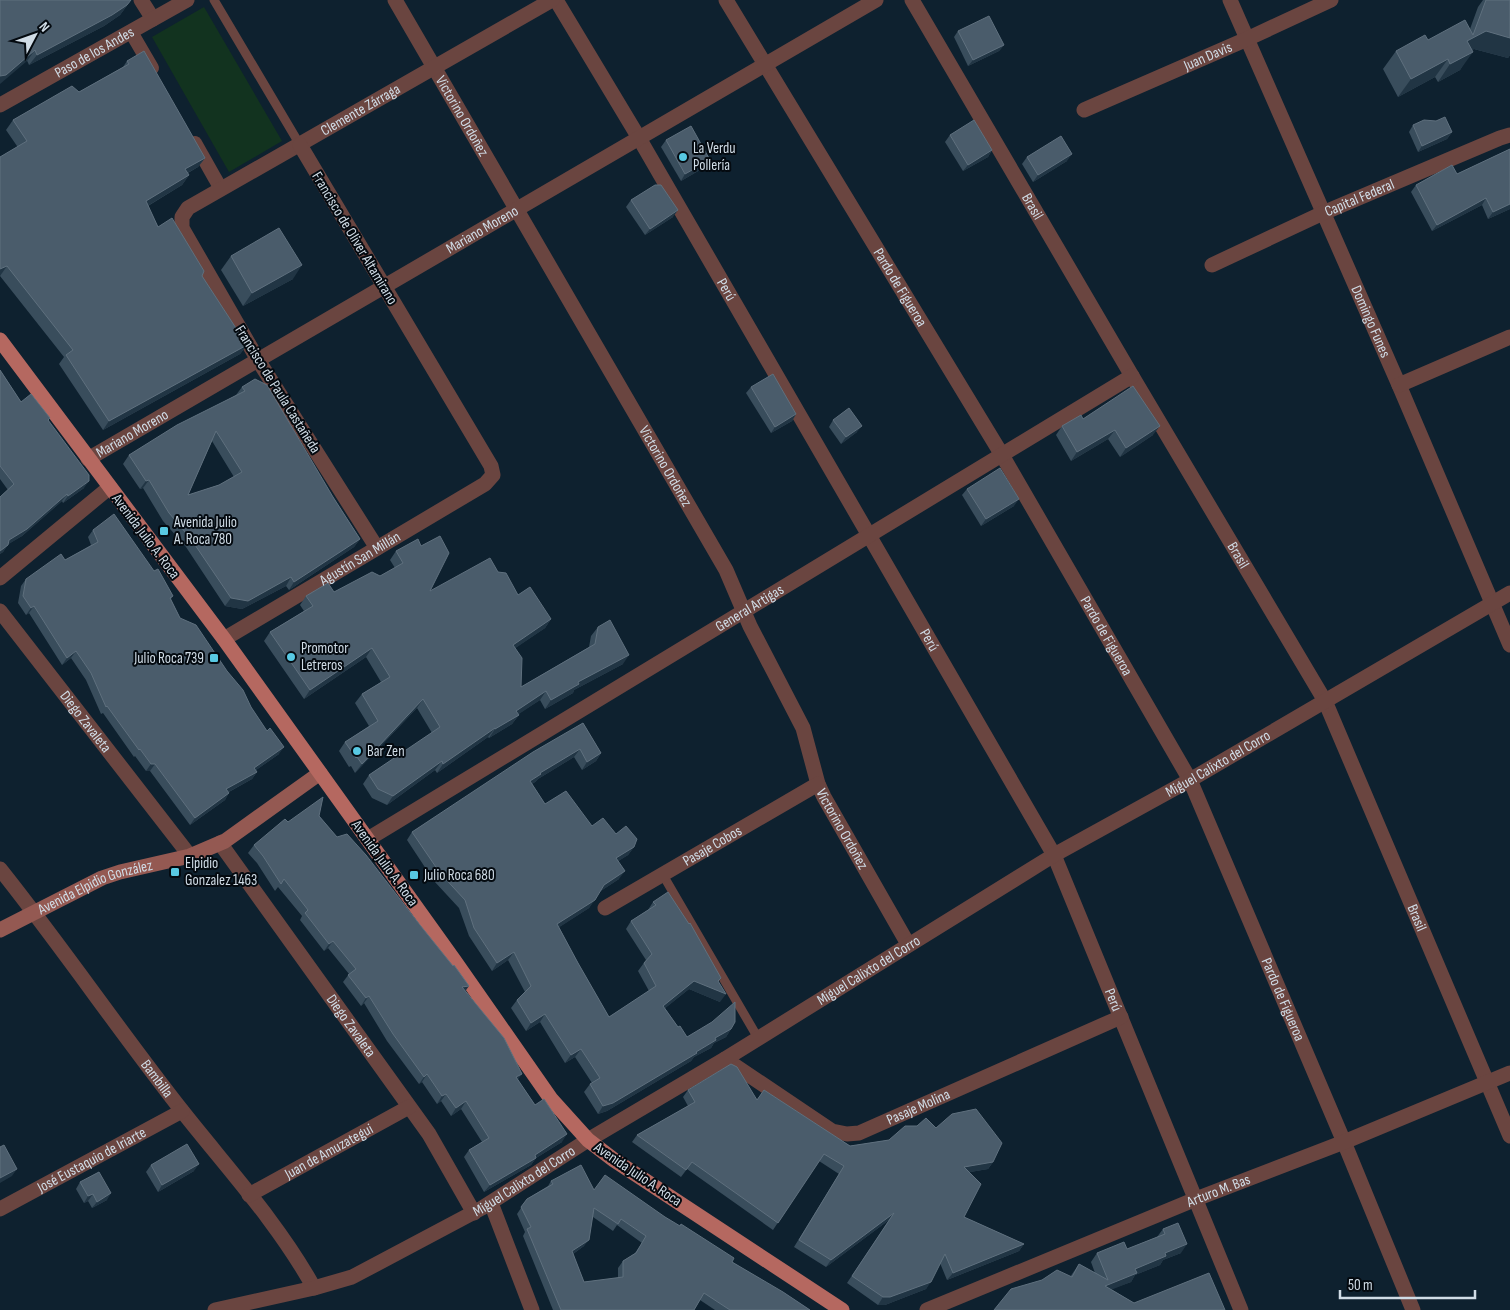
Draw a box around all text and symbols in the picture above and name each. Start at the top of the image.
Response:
north arrow [10,10,60,60]
text: N [36,18,53,35]
street label: Paso de los Andes [51,23,138,82]
street label: Juan Davis [1180,38,1235,76]
street label: Victorino Ordoñez [431,72,493,160]
street label: Clemente Zárraga [317,80,404,140]
place label: La Verdu Pollería [693,139,736,175]
marker: La Verdu Pollería [677,151,689,163]
street label: Francisco de Oliver Altamirano [307,168,402,308]
street label: Capital Federal [1322,175,1397,221]
street label: Brasil [1017,190,1047,223]
street label: Mariano Moreno [443,201,522,258]
street label: Pardo de Figueroa [869,245,931,331]
street label: Perú [712,275,740,304]
street label: Domingo Funes [1346,283,1395,361]
street label: Francisco de Paula Castañeda [230,322,325,457]
street label: Mariano Moreno [93,405,172,462]
street label: Victorino Ordoñez [634,423,696,511]
street label: Avenida Julio A. Roca [107,489,184,583]
place label: Avenida Julio A. Roca 780 [173,513,237,549]
marker: Avenida Julio A. Roca 780 [158,525,170,537]
street label: Agustín San Millán [315,527,404,591]
street label: Brasil [1223,539,1253,572]
street label: General Artigas [712,580,787,636]
street label: Pardo de Figueroa [1076,593,1137,679]
street label: Perú [915,625,943,655]
place label: Promotor Letreros [301,639,349,675]
place label: Julio Roca 739 [133,649,204,668]
marker: Promotor Letreros [285,651,297,663]
marker: Julio Roca 739 [208,652,220,664]
street label: Diego Zavaleta [56,687,115,757]
street label: Miguel Calixto del Corro [1162,726,1274,802]
place label: Bar Zen [367,742,405,761]
marker: Bar Zen [351,745,363,757]
street label: Victorino Ordoñez [811,786,873,873]
street label: Avenida Julio A. Roca [346,816,422,910]
street label: Pasaje Cobos [679,821,745,871]
place label: Elpidio Gonzalez 1463 [185,854,257,890]
street label: Avenida Elpidio González [34,856,155,920]
marker: Elpidio Gonzalez 1463 [169,866,181,878]
place label: Julio Roca 680 [423,866,495,885]
marker: Julio Roca 680 [408,869,420,881]
street label: Brasil [1403,901,1431,934]
street label: Miguel Calixto del Corro [814,931,924,1010]
street label: Pardo de Figueroa [1257,955,1309,1044]
street label: Perú [1100,986,1126,1014]
street label: Diego Zavaleta [322,991,380,1061]
street label: Bambilla [136,1056,177,1102]
street label: Pasaje Molina [884,1085,953,1130]
street label: Juan de Amuzategui [281,1120,377,1184]
street label: José Eustaquio de Iriarte [33,1123,150,1198]
street label: Avenida Julio A. Roca [589,1138,685,1211]
street label: Miguel Calixto del Corro [470,1142,579,1221]
street label: Arturo M. Bas [1183,1170,1253,1212]
scale bar [1340,1268,1475,1300]
text: 50 m [1348,1276,1373,1295]

